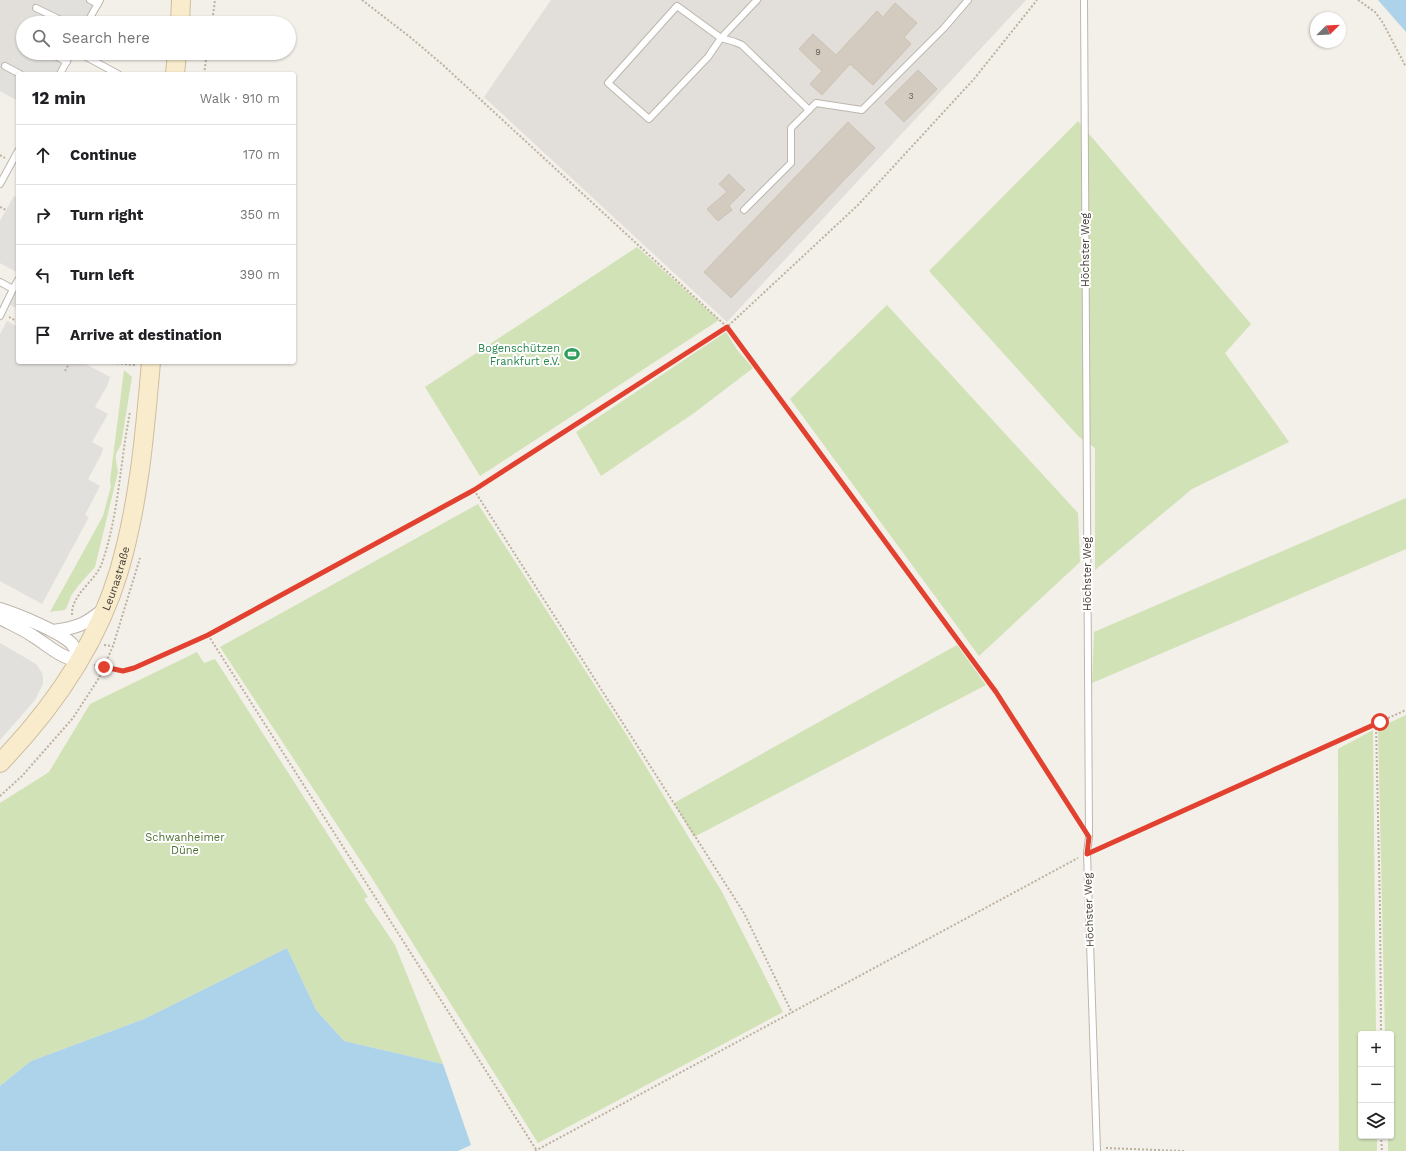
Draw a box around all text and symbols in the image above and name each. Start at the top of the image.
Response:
north arrow [1310,12,1346,48]
search box [16,16,296,60]
icon: search [30,27,52,49]
text: Search here [62,29,150,47]
house number: 9 [815,47,821,57]
text: 12 min [32,88,86,108]
text: Walk · 910 m [200,91,280,106]
house number: 3 [908,91,914,101]
icon: ahead [32,144,54,166]
text: Continue [70,146,137,164]
text: 170 m [243,147,280,162]
icon: right [32,204,54,226]
text: Turn right [70,206,143,224]
text: 350 m [240,207,280,222]
street label: Höchster Weg [1079,213,1092,287]
icon: left [32,264,54,286]
text: Turn left [70,266,134,284]
text: 390 m [239,267,280,282]
icon: arrive [32,324,54,346]
text: Arrive at destination [70,326,222,344]
place label: Bogenschützen Frankfurt e.V. [478,342,560,368]
sports icon: Bogenschützen Frankfurt e.V. [563,345,581,363]
street label: Höchster Weg [1081,537,1094,611]
street label: Leunastraße [99,545,132,612]
route end [95,658,113,676]
route start [1371,713,1389,731]
park label: Schwanheimer Düne [145,831,225,857]
street label: Höchster Weg [1081,872,1097,947]
map controls [1358,1031,1394,1139]
button: + [1358,1031,1394,1067]
button: − [1358,1067,1394,1103]
button: layers [1358,1103,1394,1139]

